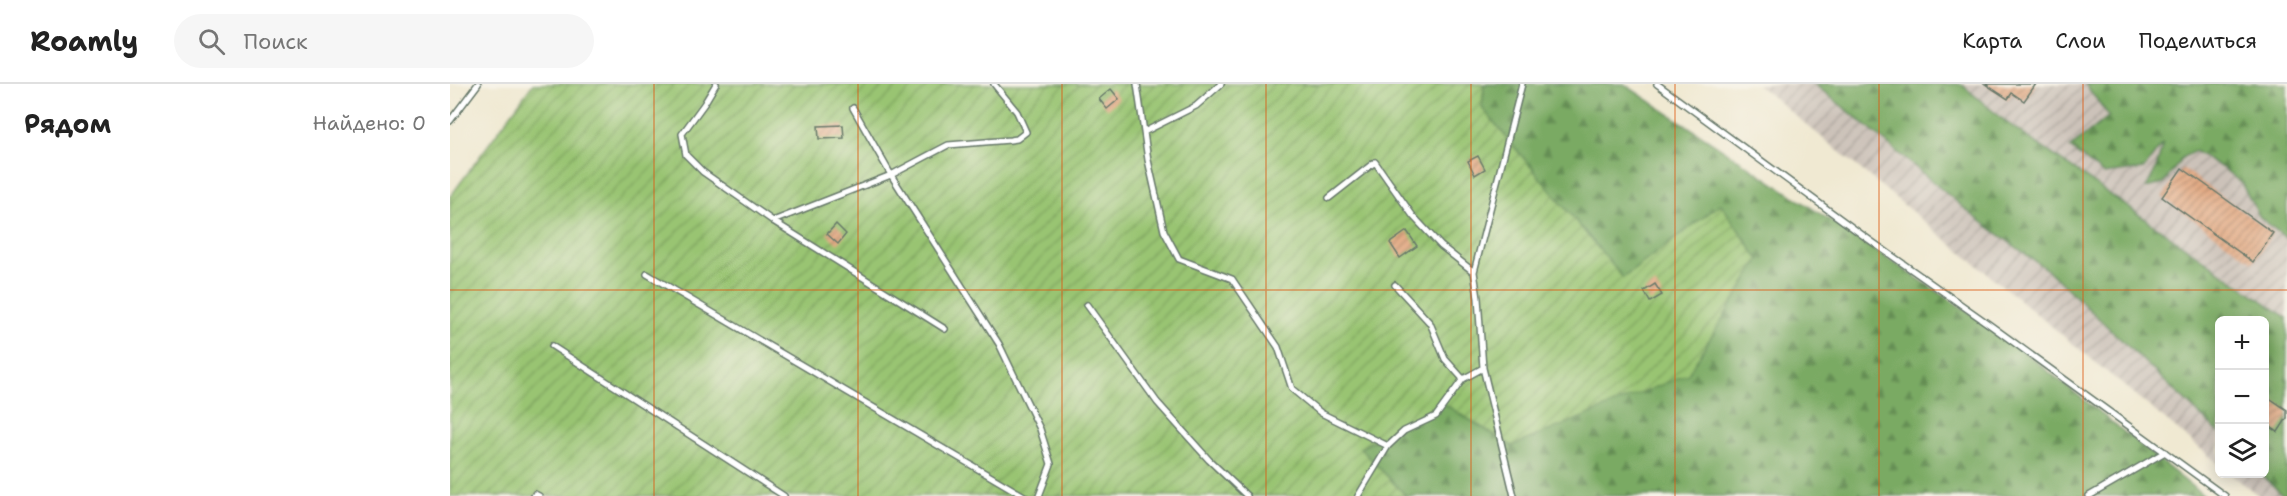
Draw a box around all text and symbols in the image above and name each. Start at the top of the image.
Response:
search box [174,14,594,68]
text: Roamly [30,22,138,60]
icon: search [195,25,228,58]
text: Поиск [243,27,308,56]
text: Карта [1962,27,2022,55]
text: Слои [2055,27,2106,55]
text: Поделиться [2139,27,2257,55]
text: Рядом [24,106,111,141]
text: Найдено: 0 [313,110,426,136]
map controls [2215,316,2269,478]
button: + [2215,316,2269,370]
button: − [2215,370,2269,424]
button: layers [2215,424,2269,478]

